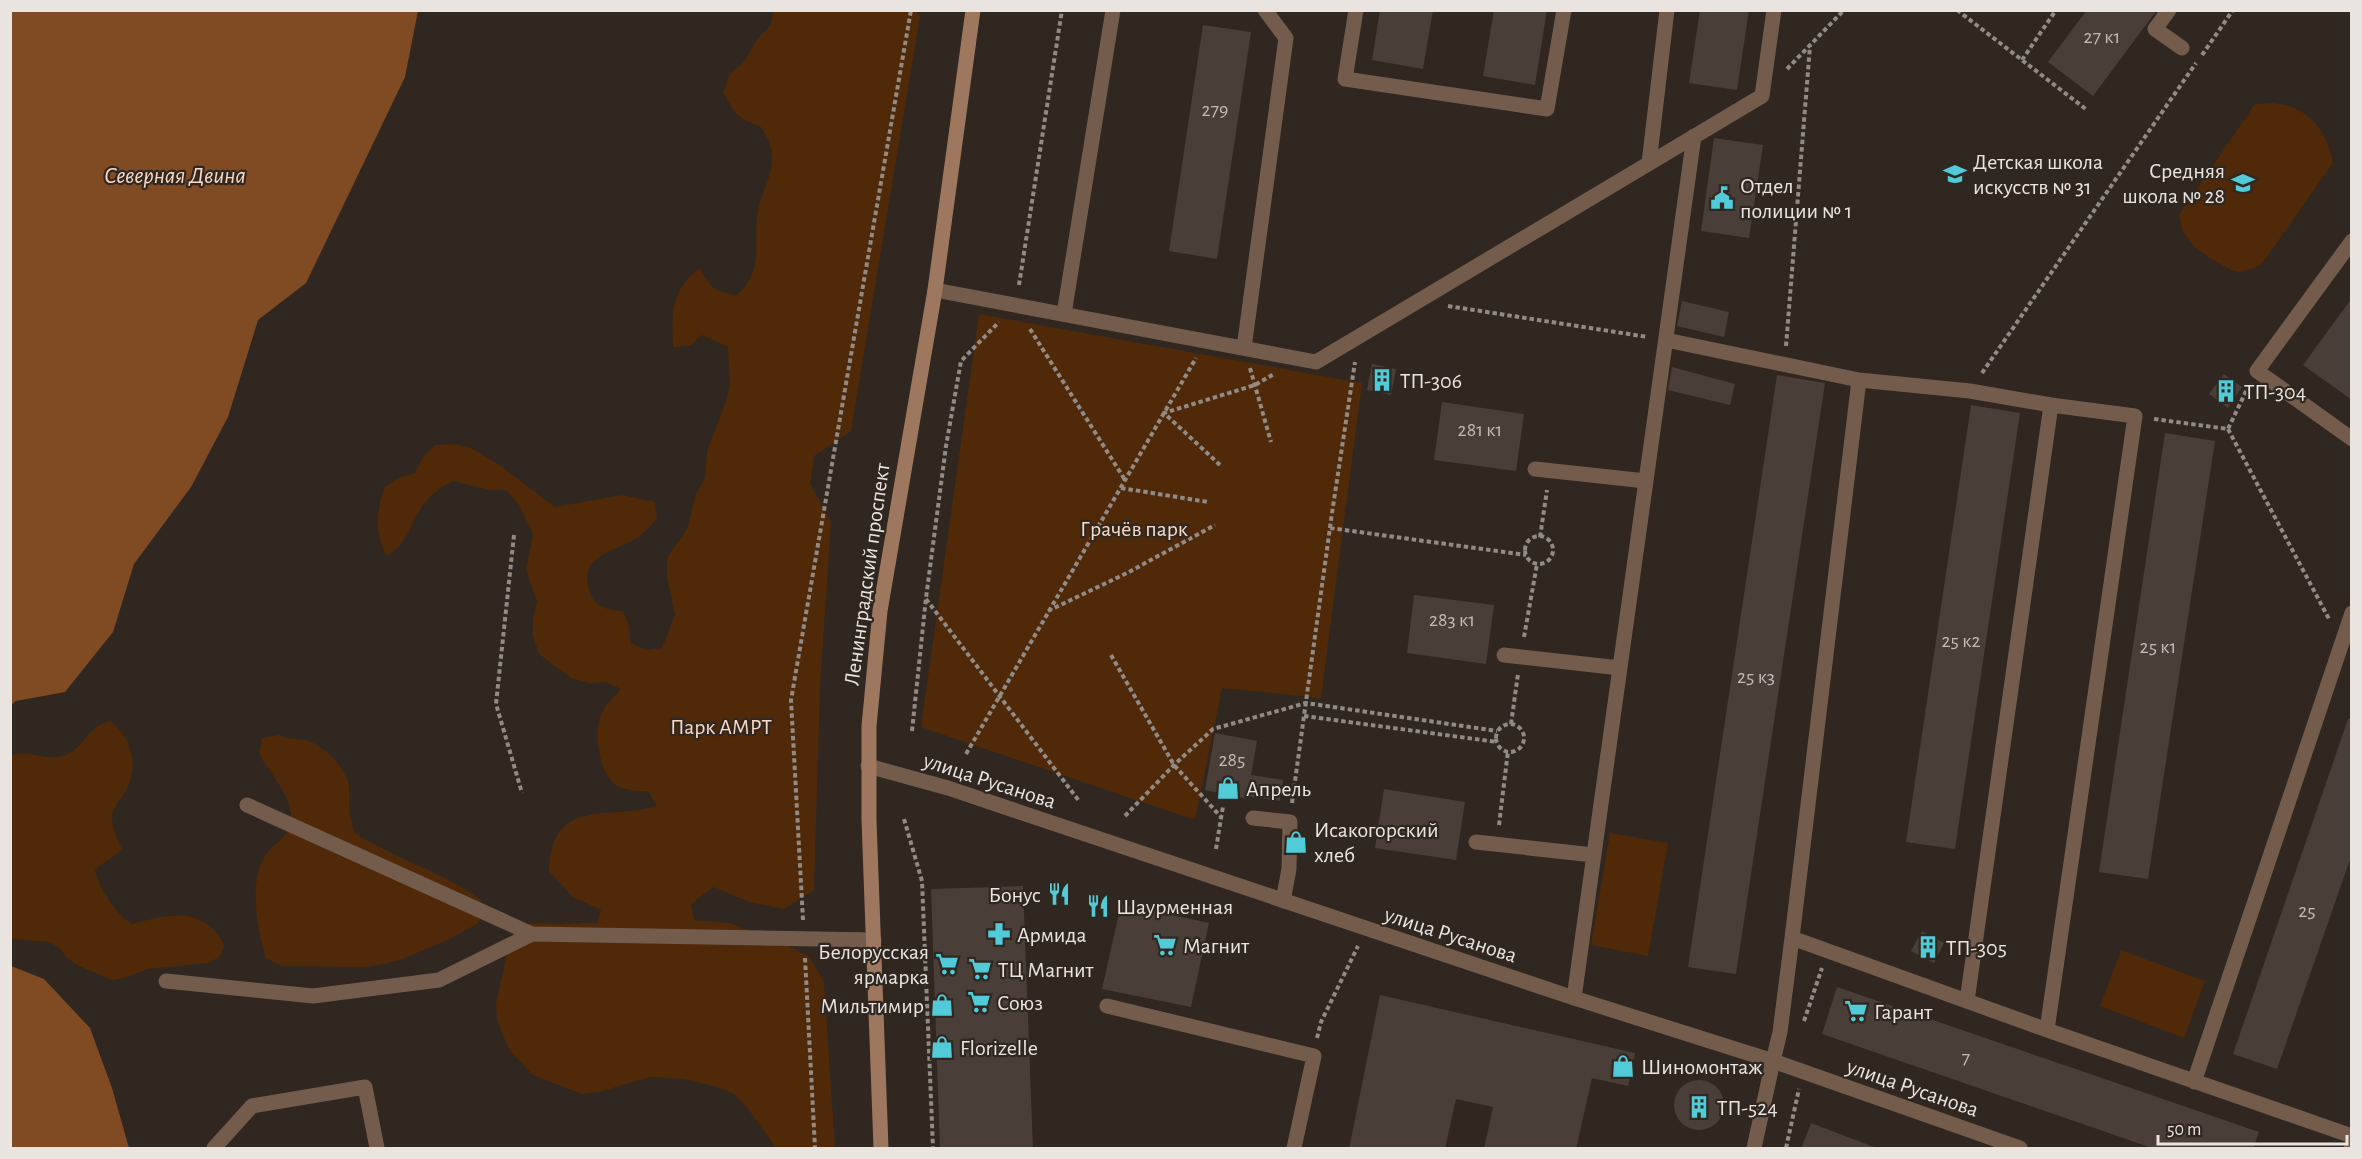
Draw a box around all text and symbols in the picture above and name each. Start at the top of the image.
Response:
house number: 27 к1 [2084,27,2120,47]
house number: 279 [1202,100,1228,120]
place label: Детская школа искусств № 31 [1973,151,2103,198]
place label: Средняя школа № 28 [2122,160,2225,207]
school or university icon: Детская школа искусств № 31 [1942,161,1968,187]
water label: Северная Двина [104,164,246,188]
school or university icon: Средняя школа № 28 [2230,170,2256,196]
place label: Отдел полиции № 1 [1740,175,1852,222]
public building icon: Отдел полиции № 1 [1709,185,1735,211]
building icon: ТП-306 [1369,367,1395,393]
place label: ТП-306 [1400,370,1462,392]
building icon: ТП-304 [2213,378,2239,404]
place label: ТП-304 [2244,381,2306,403]
house number: 281 к1 [1458,420,1502,440]
street label: Ленинградский проспект [840,460,894,687]
park label: Грачёв парк [1080,518,1188,540]
house number: 283 к1 [1429,610,1475,630]
house number: 25 к2 [1941,631,1981,651]
house number: 25 к1 [2140,637,2176,657]
house number: 25 к3 [1737,667,1775,687]
park label: Парк АМРТ [670,716,773,738]
street label: улица Русанова [920,749,1059,813]
house number: 285 [1219,750,1245,770]
shop icon: Апрель [1215,775,1241,801]
place label: Апрель [1246,778,1312,800]
place label: Исакогорский хлеб [1314,819,1439,866]
shop icon: Исакогорский хлеб [1283,829,1309,855]
restaurant icon: Бонус [1046,881,1072,907]
place label: Бонус [989,884,1041,906]
restaurant icon: Шаурменная [1085,893,1111,919]
place label: Шаурменная [1116,896,1233,918]
house number: 25 [2298,901,2316,921]
street label: улица Русанова [1381,903,1520,967]
pharmacy icon: Армида [986,921,1012,947]
place label: Армида [1017,924,1087,946]
supermarket icon: Магнит [1152,932,1178,958]
building icon: ТП-305 [1915,934,1941,960]
place label: Магнит [1183,935,1250,957]
place label: ТП-305 [1946,937,2007,959]
place label: Белорусская ярмарка [818,941,929,988]
supermarket icon: Белорусская ярмарка [934,951,960,977]
supermarket icon: ТЦ Магнит [967,956,993,982]
place label: ТЦ Магнит [998,959,1094,981]
supermarket icon: Союз [966,989,992,1015]
shop icon: Мильтимир [929,992,955,1018]
place label: Союз [997,992,1043,1014]
place label: Мильтимир [820,995,924,1017]
supermarket icon: Гарант [1843,998,1869,1024]
place label: Гарант [1874,1001,1933,1023]
shop icon: Florizelle [929,1034,955,1060]
place label: Florizelle [960,1037,1038,1059]
house number: 7 [1962,1048,1970,1068]
shop icon: Шиномонтаж [1610,1053,1636,1079]
street label: улица Русанова [1843,1055,1981,1121]
place label: Шиномонтаж [1641,1056,1763,1078]
building icon: ТП-524 [1686,1094,1712,1120]
place label: ТП-524 [1717,1097,1778,1119]
scale bar [2158,1108,2347,1146]
text: 50 m [2167,1121,2201,1139]

